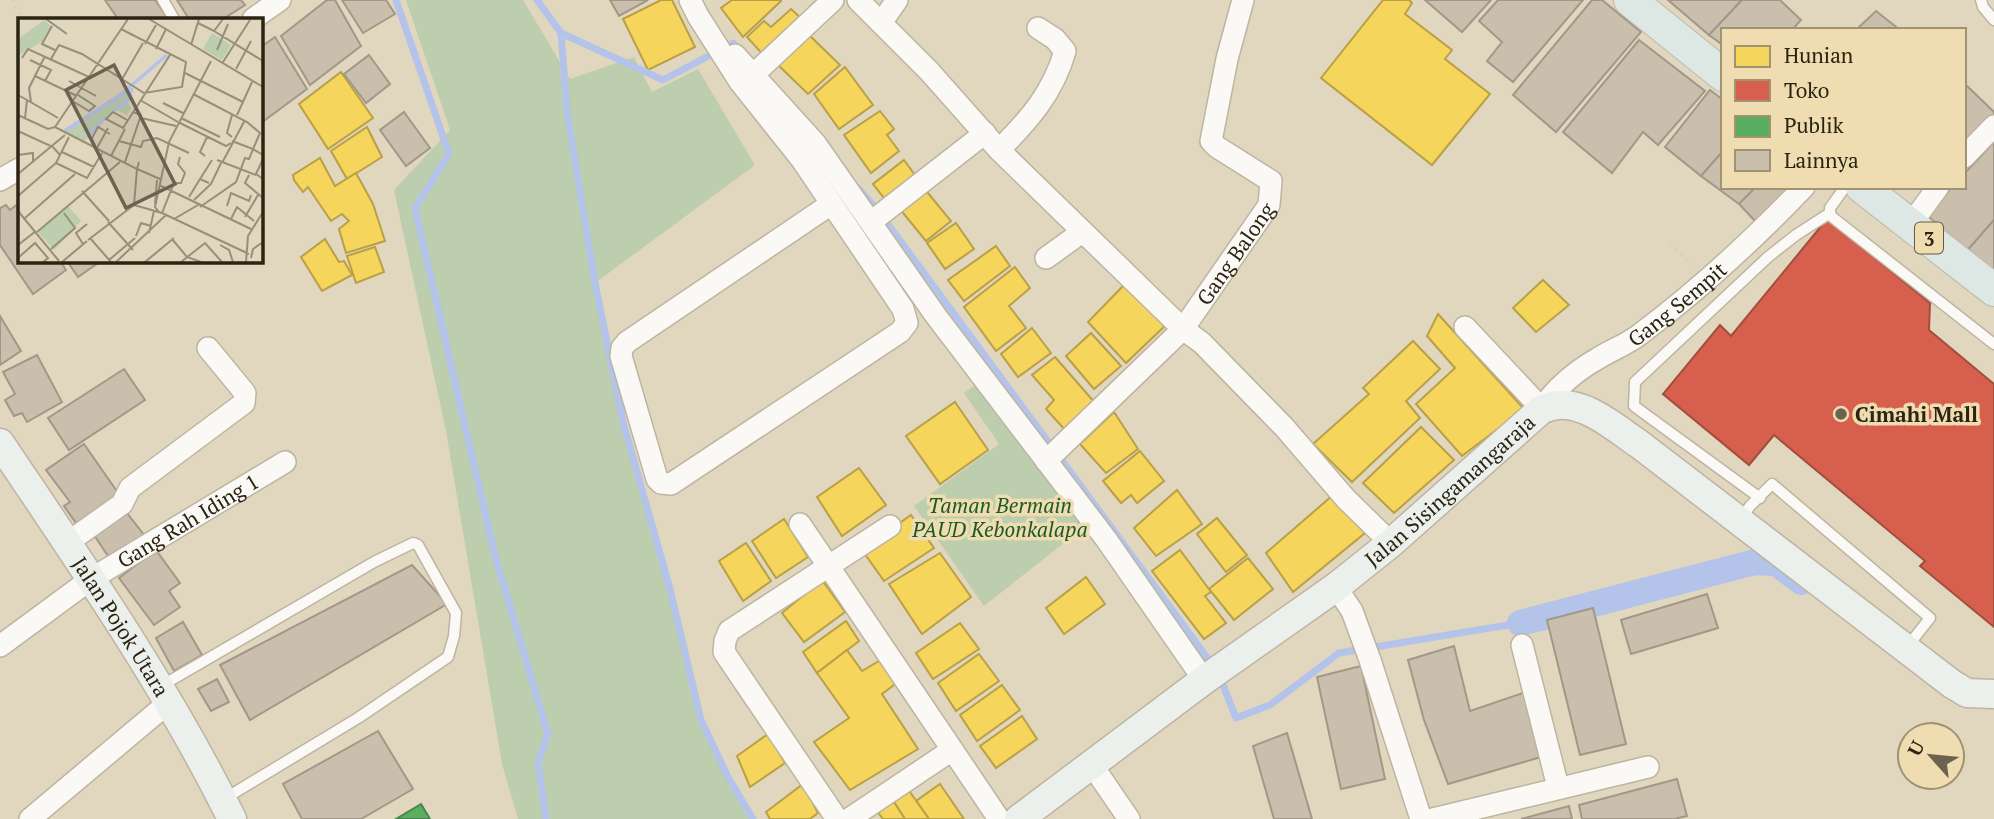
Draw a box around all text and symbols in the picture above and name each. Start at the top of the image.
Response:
inset map [18,18,262,262]
legend [1721,28,1966,189]
text: Hunian [1784,41,1854,69]
text: Toko [1784,76,1830,104]
text: Publik [1784,111,1844,139]
text: Lainnya [1784,146,1859,174]
street label: Gang Balong [1190,196,1281,310]
road number: 3 [1915,222,1943,254]
street label: Gang Sempit [1622,255,1732,353]
place label: Cimahi Mall [1855,400,1978,428]
marker: Cimahi Mall [1833,406,1849,422]
street label: Jalan Sisingamangaraja [1359,408,1541,573]
street label: Gang Rah Iding 1 [112,467,264,574]
park label: Taman Bermain PAUD Kebonkalapa [911,491,1088,543]
street label: Jalan Pojok Utara [66,551,176,702]
north arrow [1896,721,1966,791]
text: U [1901,736,1930,760]

